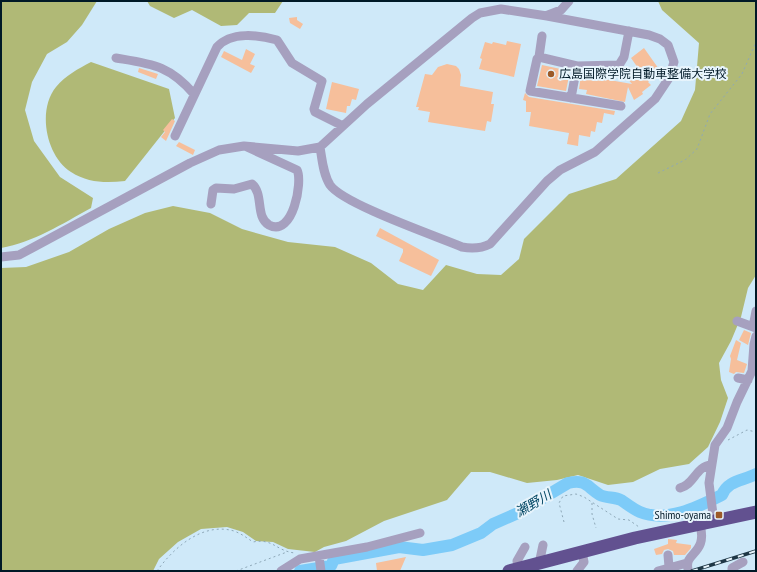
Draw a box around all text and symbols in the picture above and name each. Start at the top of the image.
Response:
place label: 広島国際学院自動車整備大学校 [559,66,727,81]
marker: 広島国際学院自動車整備大学校 [546,69,556,79]
water label: 瀬野川 [512,485,556,521]
place label: Shimo-oyama [655,507,711,522]
marker: Shimo-oyama [714,510,724,520]

